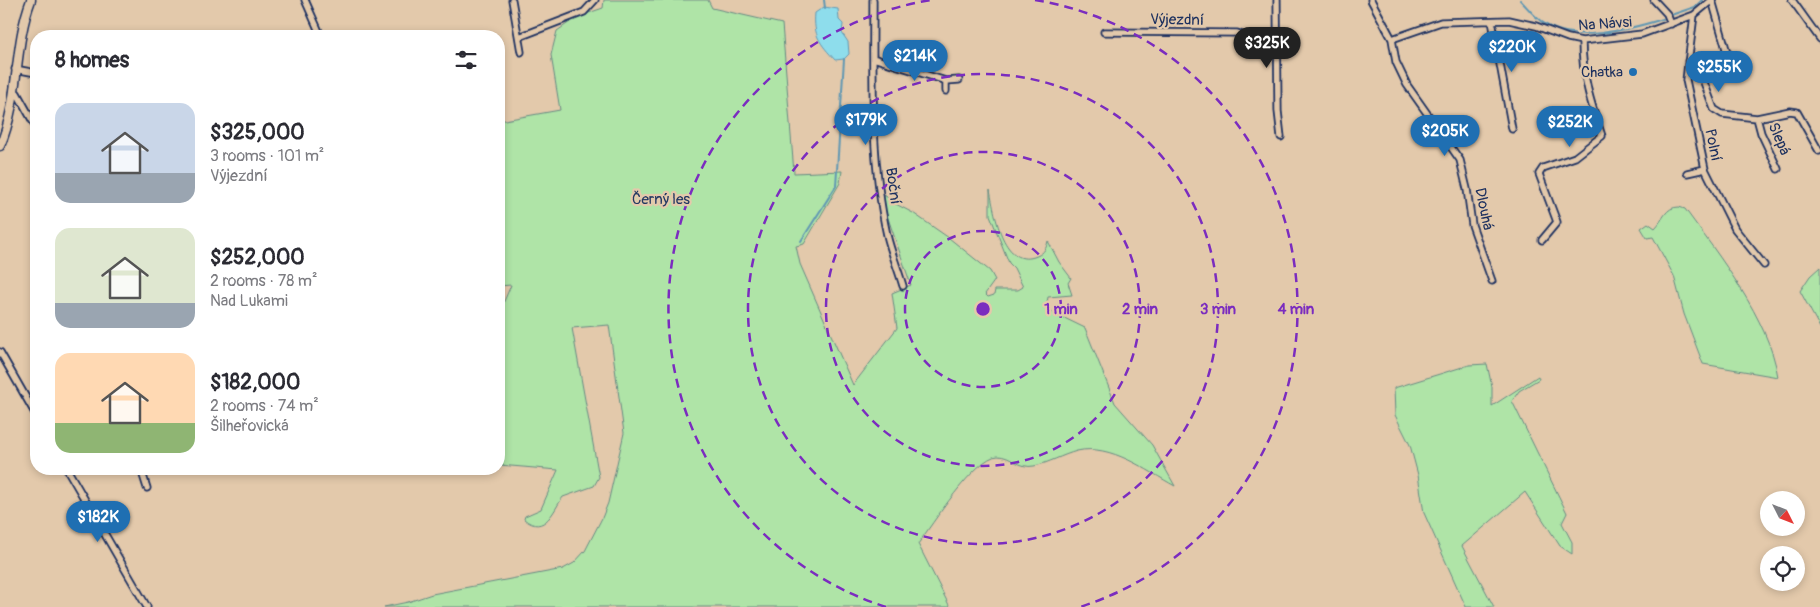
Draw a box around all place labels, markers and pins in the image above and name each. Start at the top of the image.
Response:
pin: $325K [1232,27,1302,69]
pin: $220K [1477,30,1547,73]
pin: $214K [880,39,950,82]
pin: $255K [1684,51,1754,93]
place label: Chatka [1581,63,1623,82]
marker: Chatka [1627,66,1639,78]
pin: $179K [831,104,901,146]
pin: $252K [1535,106,1605,148]
pin: $205K [1410,114,1480,157]
centre of rings [974,300,992,318]
pin: $182K [63,500,133,543]

